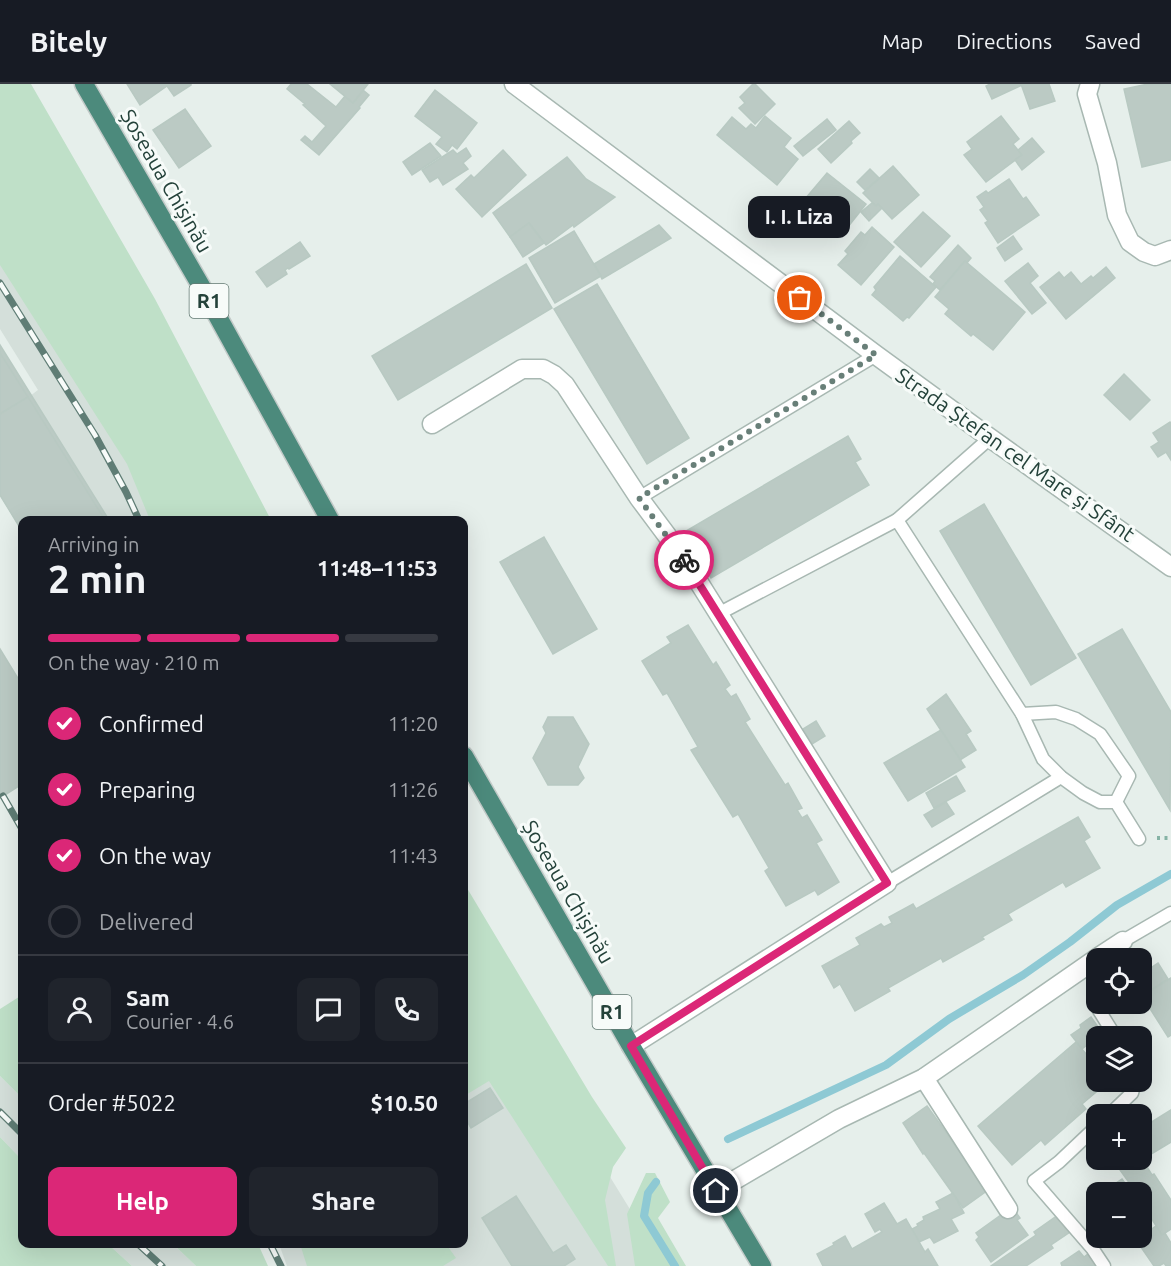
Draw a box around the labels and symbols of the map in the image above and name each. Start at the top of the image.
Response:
street label: Șoseaua Chișinău [116,105,218,256]
callout: I. I. Liza [749,196,851,238]
pin [774,272,825,323]
road number: R1 [190,284,228,318]
street label: Strada Ștefan cel Mare și Sfânt [891,362,1140,546]
courier [654,530,714,590]
street label: Șoseaua Chișinău [518,816,620,967]
road number: R1 [592,995,632,1029]
pin [690,1165,741,1216]

